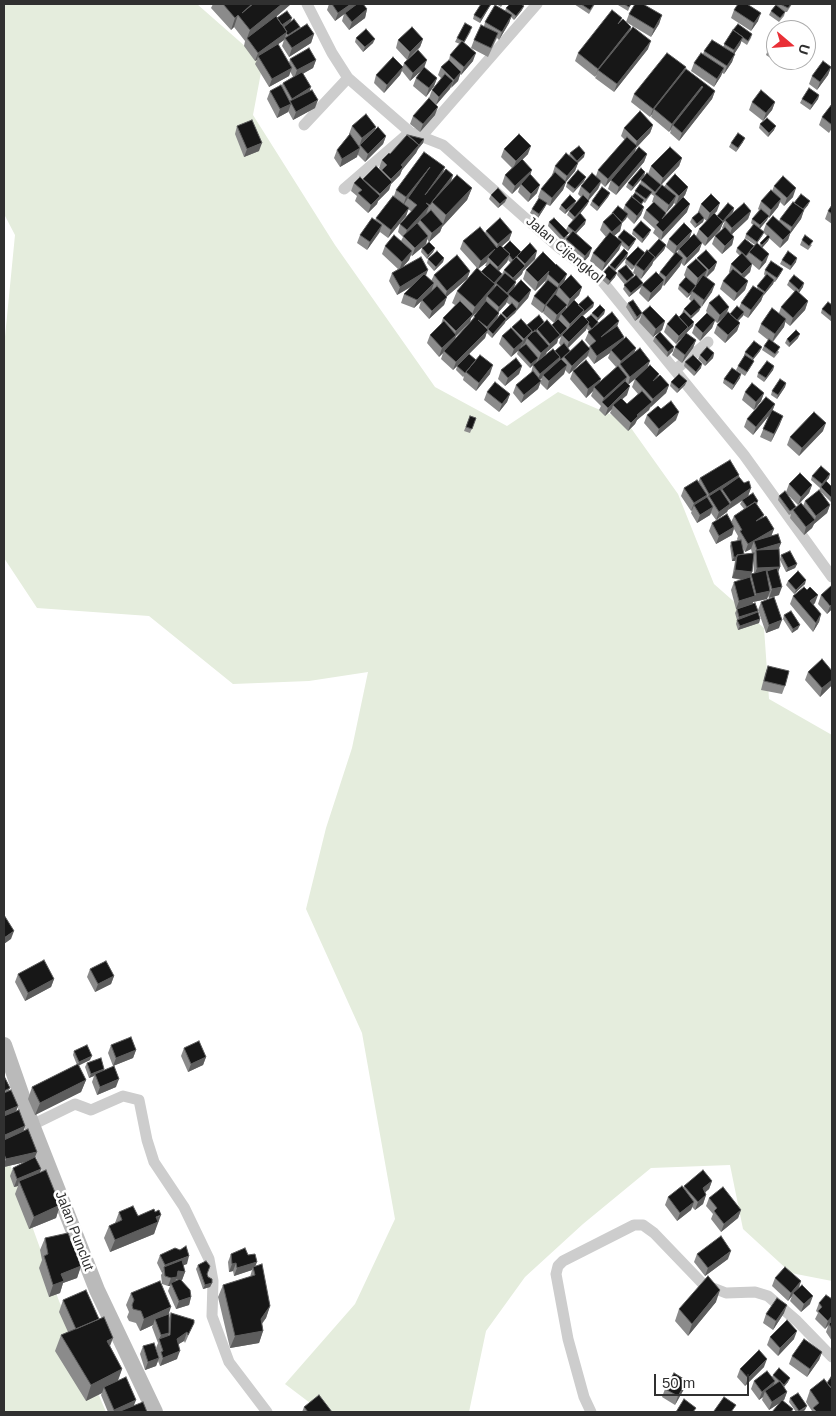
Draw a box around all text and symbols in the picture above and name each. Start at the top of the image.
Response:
north arrow [766,20,816,70]
text: U [795,42,813,57]
street label: Jalan Cijengkol [522,213,606,287]
street label: Jalan Punclut [51,1189,97,1273]
scale bar [656,1364,751,1396]
text: 50 m [662,1374,695,1391]

